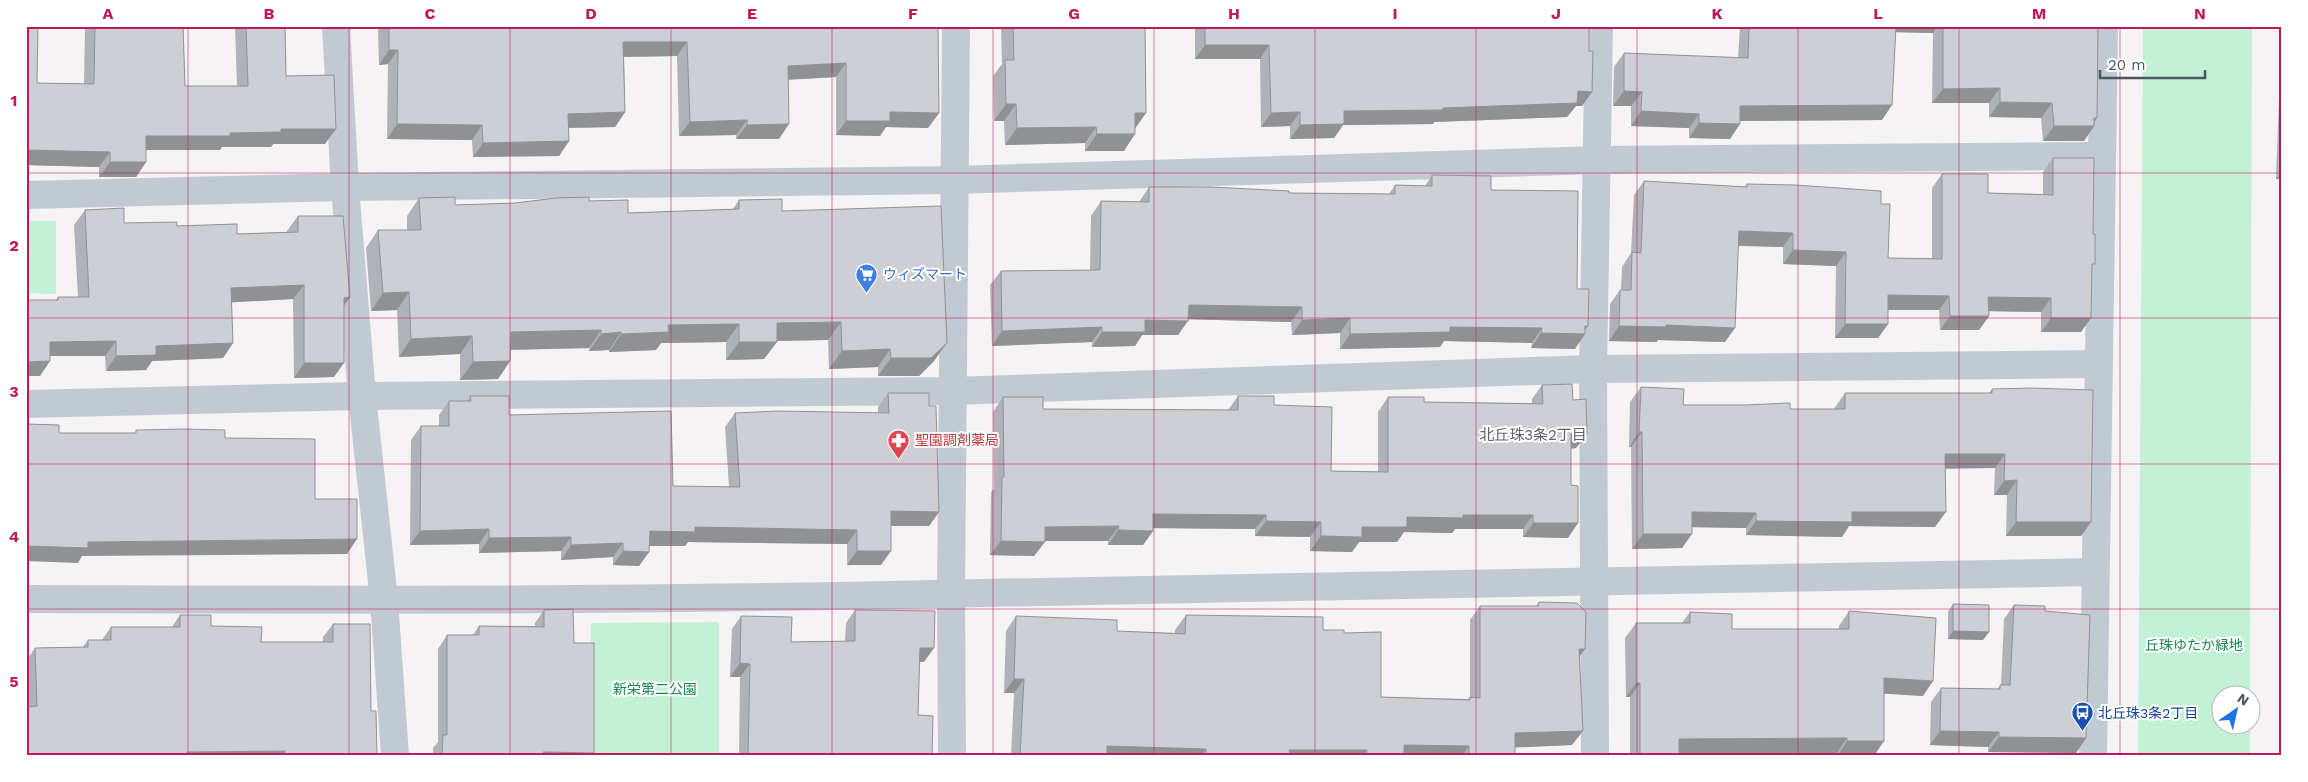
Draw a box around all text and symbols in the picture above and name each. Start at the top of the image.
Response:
text: A [103,4,114,23]
text: B [264,4,275,23]
text: C [425,4,436,23]
text: D [585,4,597,23]
text: E [747,4,757,23]
text: F [908,4,918,23]
text: G [1068,4,1080,23]
text: H [1228,4,1240,23]
text: I [1392,4,1398,23]
text: J [1551,4,1561,23]
text: K [1711,4,1723,23]
text: L [1873,4,1883,23]
text: M [2032,4,2046,23]
text: N [2194,4,2206,23]
scale bar [2100,48,2206,80]
text: 20 m [2108,56,2146,74]
text: 1 [11,91,17,110]
text: 2 [9,236,19,255]
supermarket icon: ウィズマート [855,262,879,293]
place label: ウィズマート [883,266,967,282]
text: 3 [9,382,19,401]
district label: 北丘珠3条2丁目 [1479,426,1587,444]
pharmacy icon: 聖園調剤薬局 [887,428,911,459]
place label: 聖園調剤薬局 [915,432,999,448]
text: 4 [9,527,19,546]
park label: 丘珠ゆたか緑地 [2145,637,2243,653]
text: 5 [9,672,19,691]
park label: 新栄第二公園 [613,681,697,697]
north arrow [2210,684,2260,734]
text: N [2234,690,2252,709]
bus stop icon: 北丘珠3条2丁目 [2070,701,2094,732]
place label: 北丘珠3条2丁目 [2098,705,2198,721]

